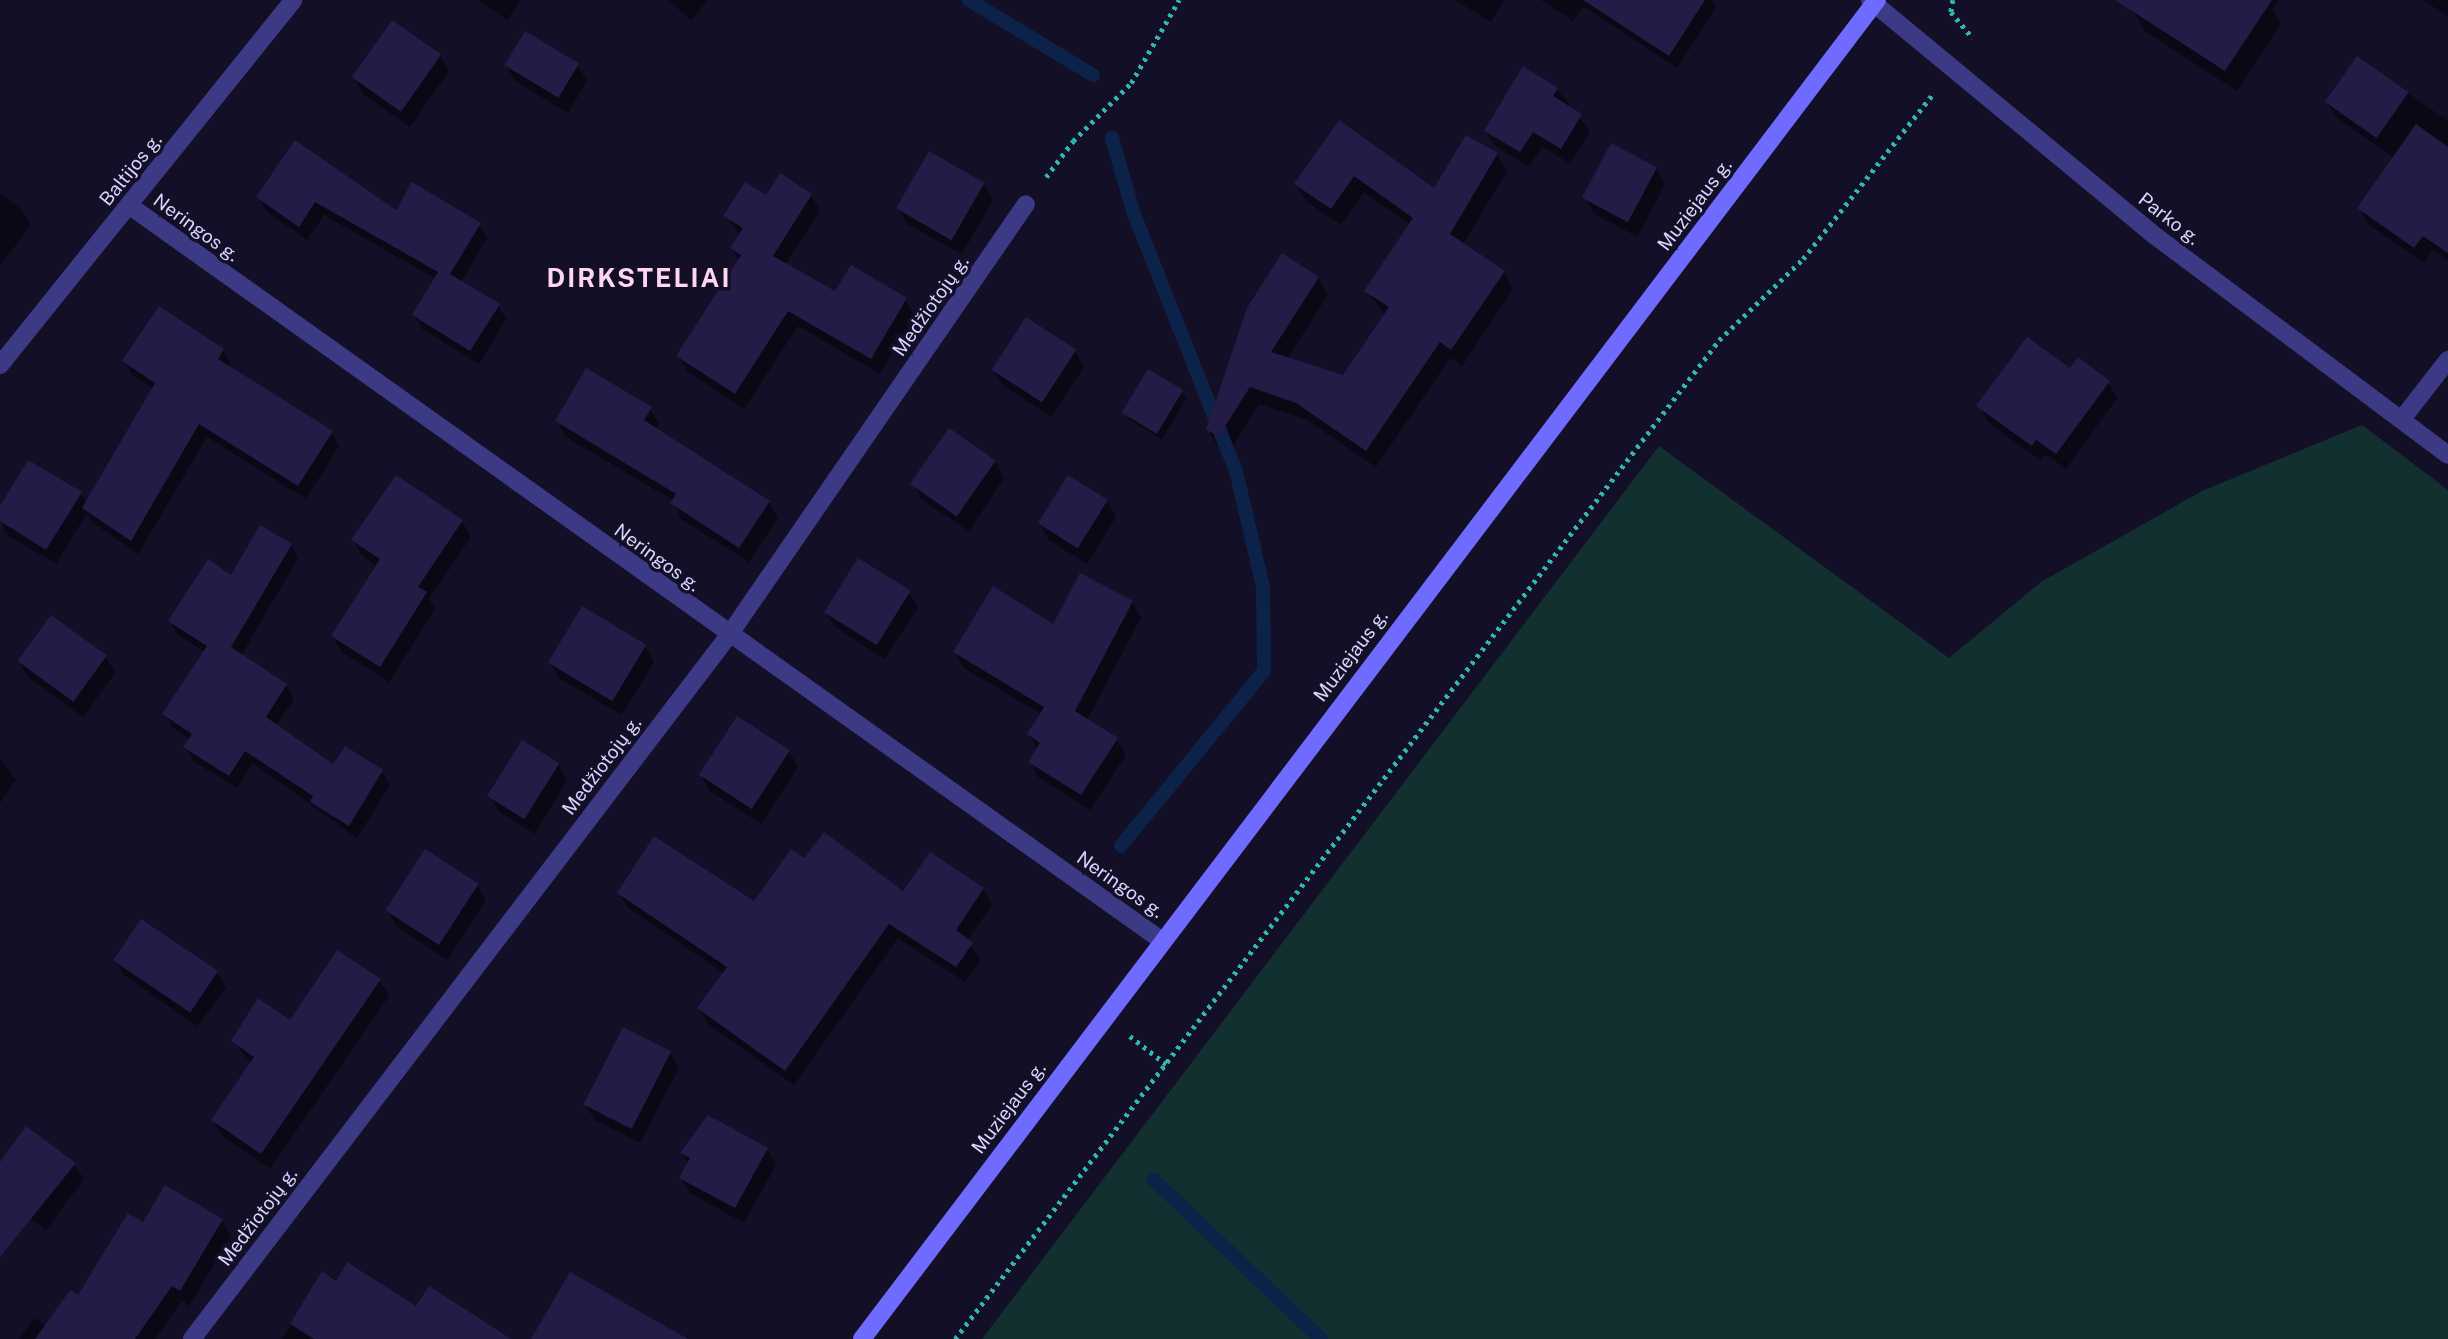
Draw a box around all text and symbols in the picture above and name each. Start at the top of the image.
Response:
street label: Baltijos g. [95,129,167,211]
street label: Muziejaus g. [1653,154,1737,256]
street label: Parko g. [2134,188,2204,250]
street label: Neringos g. [149,189,243,267]
street label: Medžiotojų g. [888,251,974,361]
district label: DIRKSTELIAI [548,262,730,294]
street label: Neringos g. [610,519,704,597]
street label: Muziejaus g. [1309,605,1393,707]
street label: Medžiotojų g. [558,712,646,820]
street label: Neringos g. [1072,847,1168,923]
street label: Muziejaus g. [967,1057,1051,1159]
street label: Medžiotojų g. [214,1163,302,1271]

